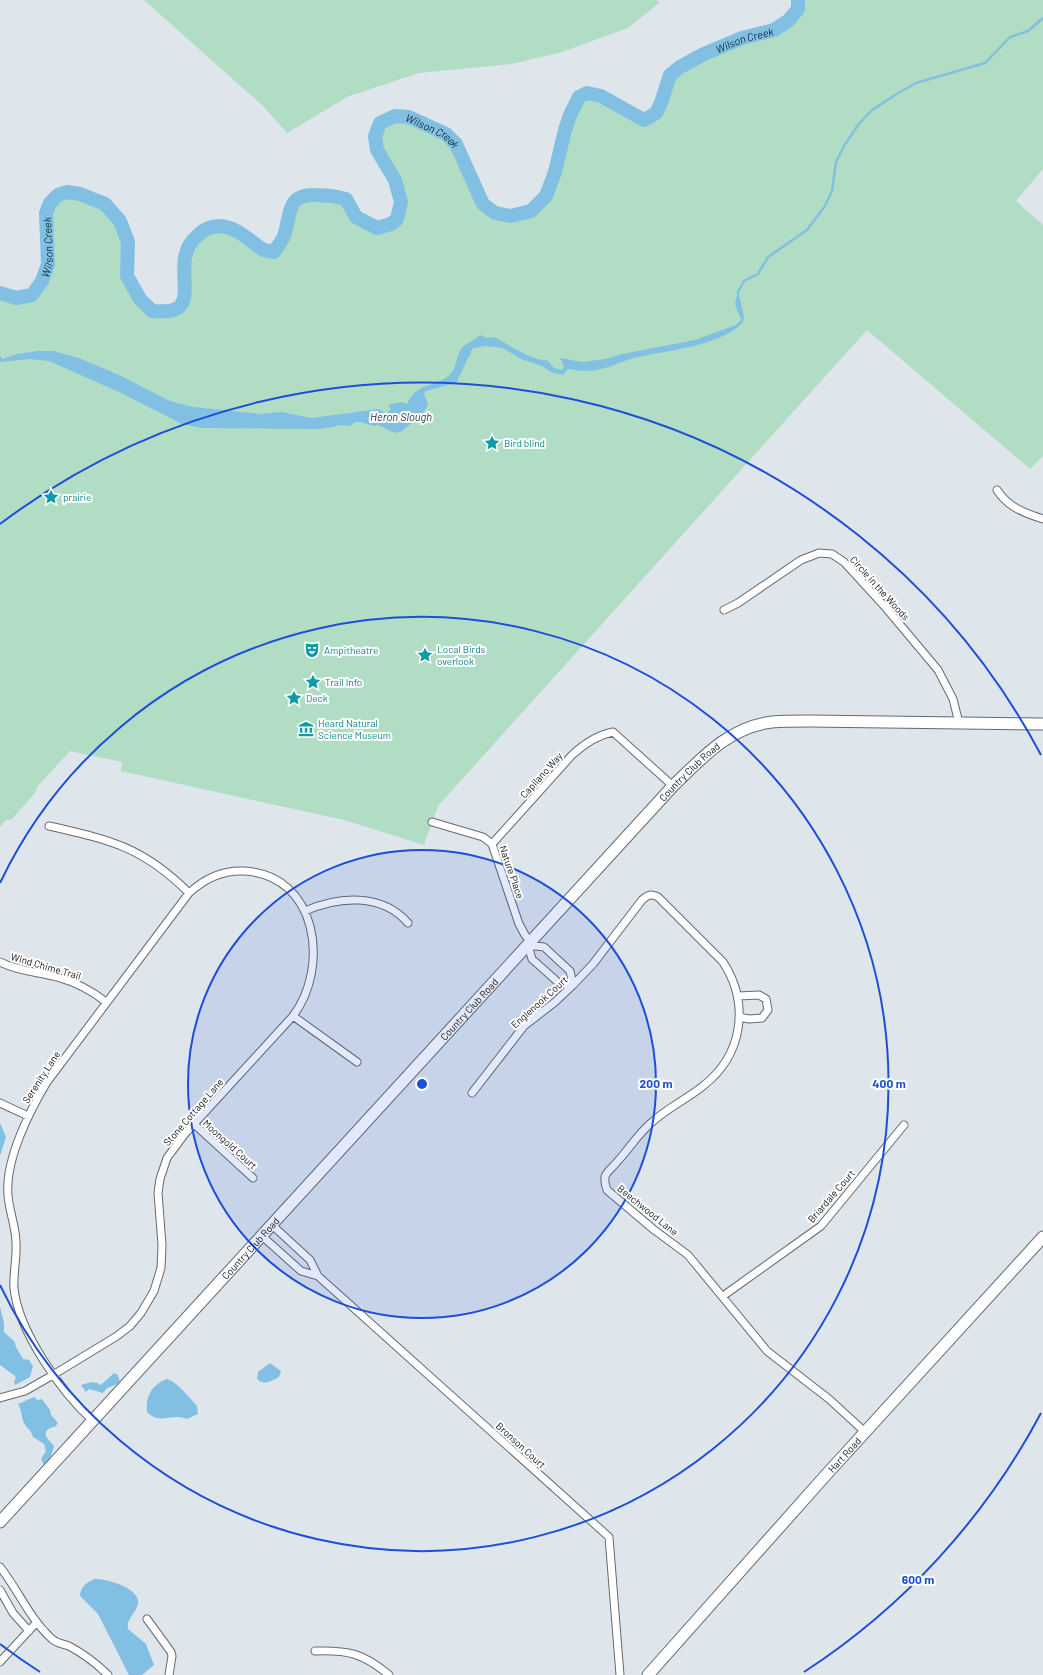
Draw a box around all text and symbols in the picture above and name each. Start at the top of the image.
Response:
water label: Wilson Creek [713,24,775,55]
water label: Wilson Creek [404,110,463,150]
water label: Wilson Creek [37,216,55,279]
water label: Heron Slough [370,410,432,423]
place icon: Bird blind [483,434,501,452]
place label: Bird blind [504,437,545,449]
place icon: prairie [42,488,60,506]
place label: prairie [63,491,91,503]
street label: Circle in the Woods [848,553,912,623]
theatre icon: Ampitheatre [303,641,321,659]
place label: Local Birds overlook [437,643,486,667]
place label: Ampitheatre [324,644,378,656]
place icon: Local Birds overlook [416,646,434,664]
place icon: Trail Info [304,673,322,691]
place label: Trail Info [325,676,362,688]
place icon: Deck [285,689,303,707]
place label: Deck [306,692,328,704]
place label: Heard Natural Science Museum [318,717,391,741]
museum icon: Heard Natural Science Museum [297,720,315,738]
street label: Country Club Road [656,740,722,804]
street label: Capilano Way [517,749,565,800]
street label: Nature Place [497,844,527,900]
street label: Wind Chime Trail [10,950,82,982]
street label: Englenook Court [508,973,570,1031]
street label: Country Club Road [438,976,500,1043]
street label: Serenity Lane [20,1049,62,1105]
street label: Stone Cottage Lane [160,1076,226,1148]
text: 200 m [640,1076,672,1090]
text: 400 m [872,1076,906,1090]
centre of rings [415,1077,429,1091]
street label: Moongold Court [201,1117,260,1172]
street label: Briardale Court [805,1167,857,1225]
street label: Beechwood Lane [615,1182,681,1238]
street label: Country Club Road [219,1215,282,1282]
street label: Bronson Court [494,1420,549,1471]
street label: Hart Road [825,1435,863,1475]
text: 600 m [902,1572,934,1586]

